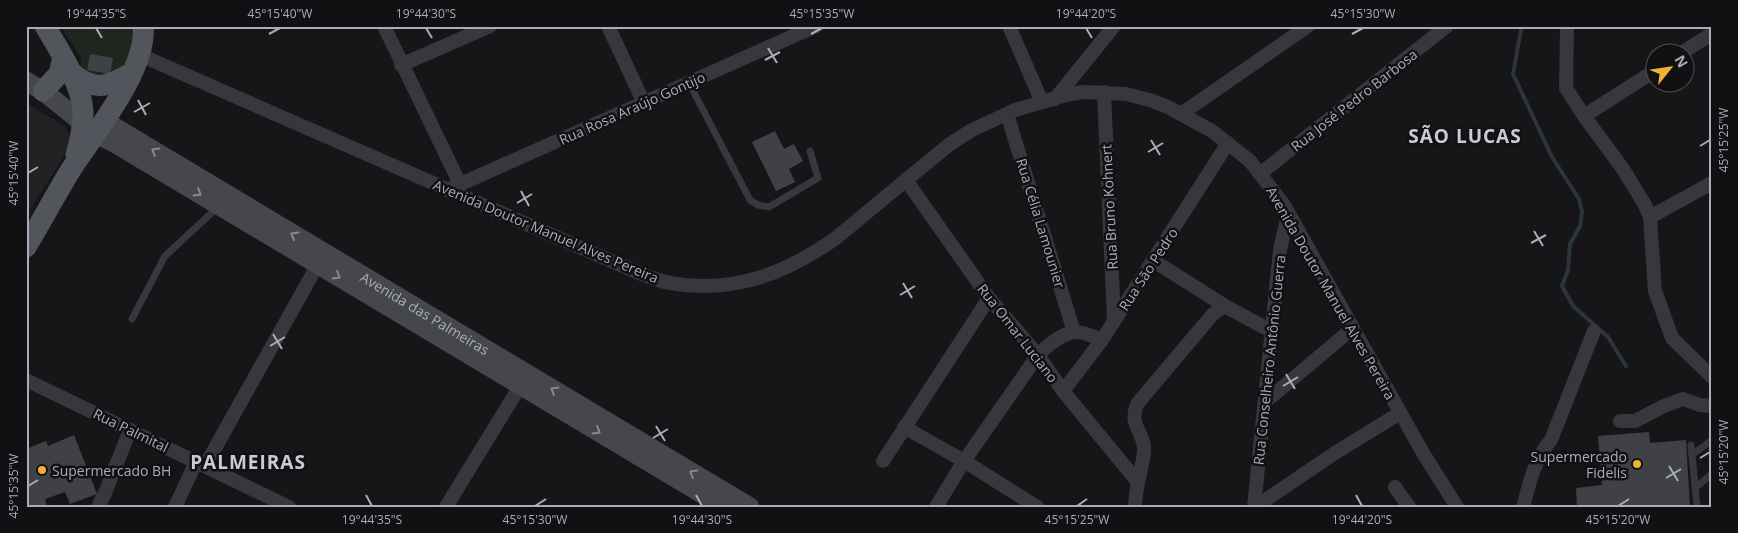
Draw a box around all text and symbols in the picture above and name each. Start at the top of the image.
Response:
text: 19°44'35"S [66,5,126,22]
text: 45°15'40"W [248,5,312,22]
text: 19°44'30"S [396,5,456,22]
text: 45°15'35"W [790,5,854,22]
text: 19°44'20"S [1056,5,1116,22]
text: 45°15'30"W [1331,5,1395,22]
north arrow [1646,42,1696,92]
street label: Rua José Pedro Barbosa [1287,45,1421,155]
text: N [1671,52,1693,71]
street label: Rua Rosa Araújo Gontijo [556,67,708,149]
text: 45°15'25"W [1715,108,1732,172]
district label: SÃO LUCAS [1408,123,1522,149]
text: 45°15'40"W [5,141,22,205]
street label: Rua Bruno Kohnert [1096,144,1122,270]
one-way arrow [151,148,160,158]
street label: Rua Célia Lamounier [1012,156,1070,290]
street label: Avenida Doutor Manuel Alves Pereira [431,175,661,287]
street label: Avenida Doutor Manuel Alves Pereira [1262,183,1400,403]
one-way arrow [192,186,201,196]
street label: Rua São Pedro [1114,224,1182,314]
one-way arrow [291,231,300,241]
street label: Rua Conselheiro Antônio Guerra [1249,254,1289,466]
street label: Avenida das Palmeiras [357,267,493,359]
one-way arrow [332,270,341,280]
street label: Rua Omar Luciano [973,280,1063,386]
one-way arrow [550,386,559,396]
street label: Rua Palmital [90,404,172,456]
text: 45°15'20"W [1715,420,1732,484]
one-way arrow [592,425,601,435]
place label: Supermercado Fidelis [1531,447,1627,482]
district label: PALMEIRAS [190,449,306,475]
text: 45°15'35"W [5,454,22,518]
marker: Supermercado Fidelis [1631,458,1643,470]
place label: Supermercado BH [52,461,171,480]
marker: Supermercado BH [36,464,48,476]
one-way arrow [690,469,699,479]
text: 19°44'35"S [342,511,402,528]
text: 45°15'30"W [503,511,567,528]
text: 19°44'30"S [672,511,732,528]
text: 45°15'25"W [1045,511,1109,528]
text: 19°44'20"S [1332,511,1392,528]
text: 45°15'20"W [1586,511,1650,528]

